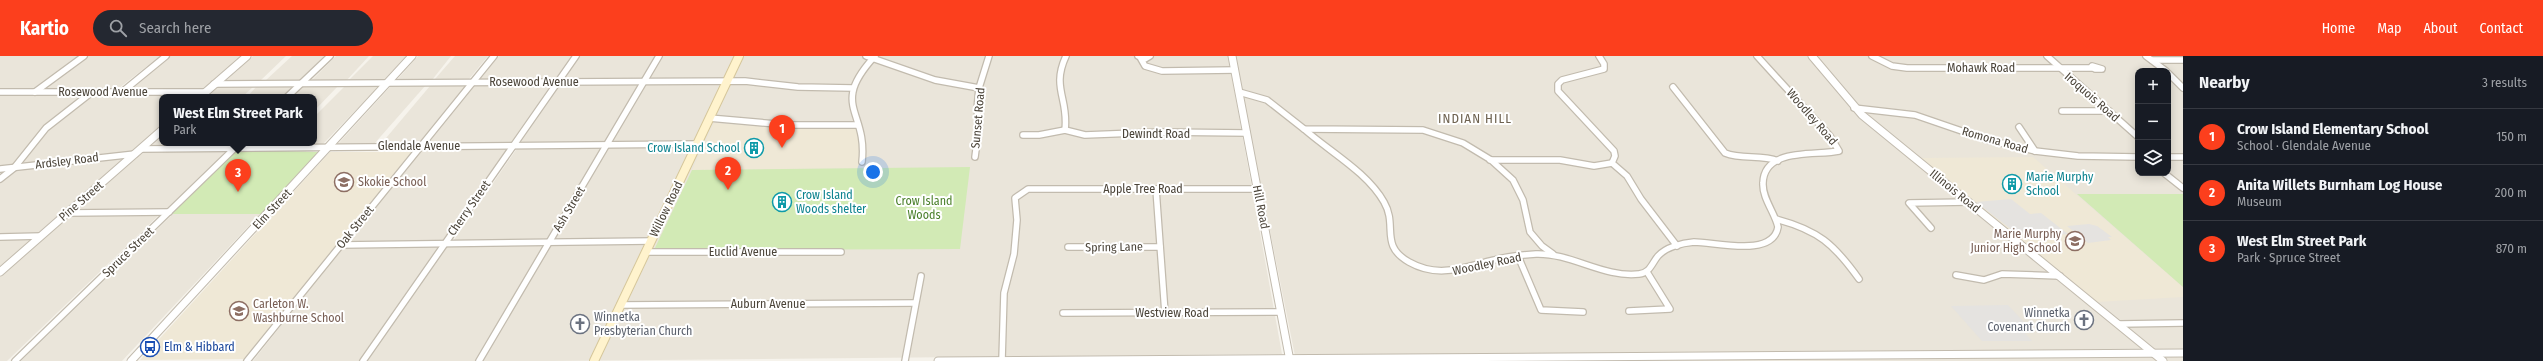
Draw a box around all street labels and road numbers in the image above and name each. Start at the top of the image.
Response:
street label: Mohawk Road [1947,61,2015,75]
street label: Iroquois Road [2062,69,2122,125]
street label: Rosewood Avenue [489,75,579,89]
street label: Rosewood Avenue [58,85,148,99]
street label: Woodley Road [1784,86,1840,148]
street label: Sunset Road [968,87,988,149]
street label: Romona Road [1960,124,2030,156]
street label: Dewindt Road [1122,127,1190,141]
street label: Glendale Avenue [378,139,460,153]
street label: Ardsley Road [35,150,99,172]
street label: Illinois Road [1927,166,1983,216]
street label: Pine Street [56,178,106,224]
street label: Cherry Street [445,178,493,238]
street label: Willow Road [647,179,685,239]
street label: Apple Tree Road [1103,182,1183,196]
street label: Ash Street [550,184,588,234]
street label: Hill Road [1250,184,1272,230]
street label: Elm Street [250,186,294,232]
street label: Oak Street [333,203,377,251]
street label: Spruce Street [99,224,157,280]
street label: Spring Lane [1085,239,1143,255]
street label: Euclid Avenue [709,245,777,259]
street label: Woodley Road [1451,250,1523,278]
street label: Auburn Avenue [731,297,805,311]
street label: Westview Road [1135,306,1209,320]

